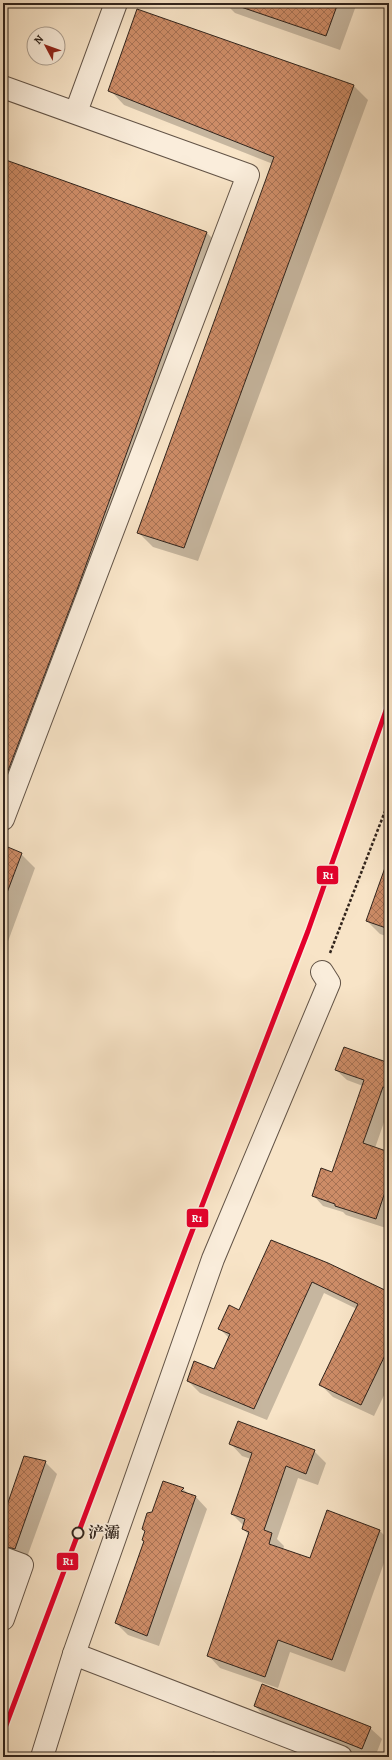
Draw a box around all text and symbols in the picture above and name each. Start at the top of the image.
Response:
north arrow [26,26,66,66]
text: N [31,32,47,48]
line badge: R1 [316,865,339,885]
text: R1 [323,868,334,883]
line badge: R1 [186,1208,209,1228]
text: R1 [192,1211,203,1226]
place label: 浐灞 [88,1522,120,1544]
marker: 浐灞 [71,1526,85,1540]
line badge: R1 [56,1552,79,1571]
text: R1 [63,1554,74,1569]

